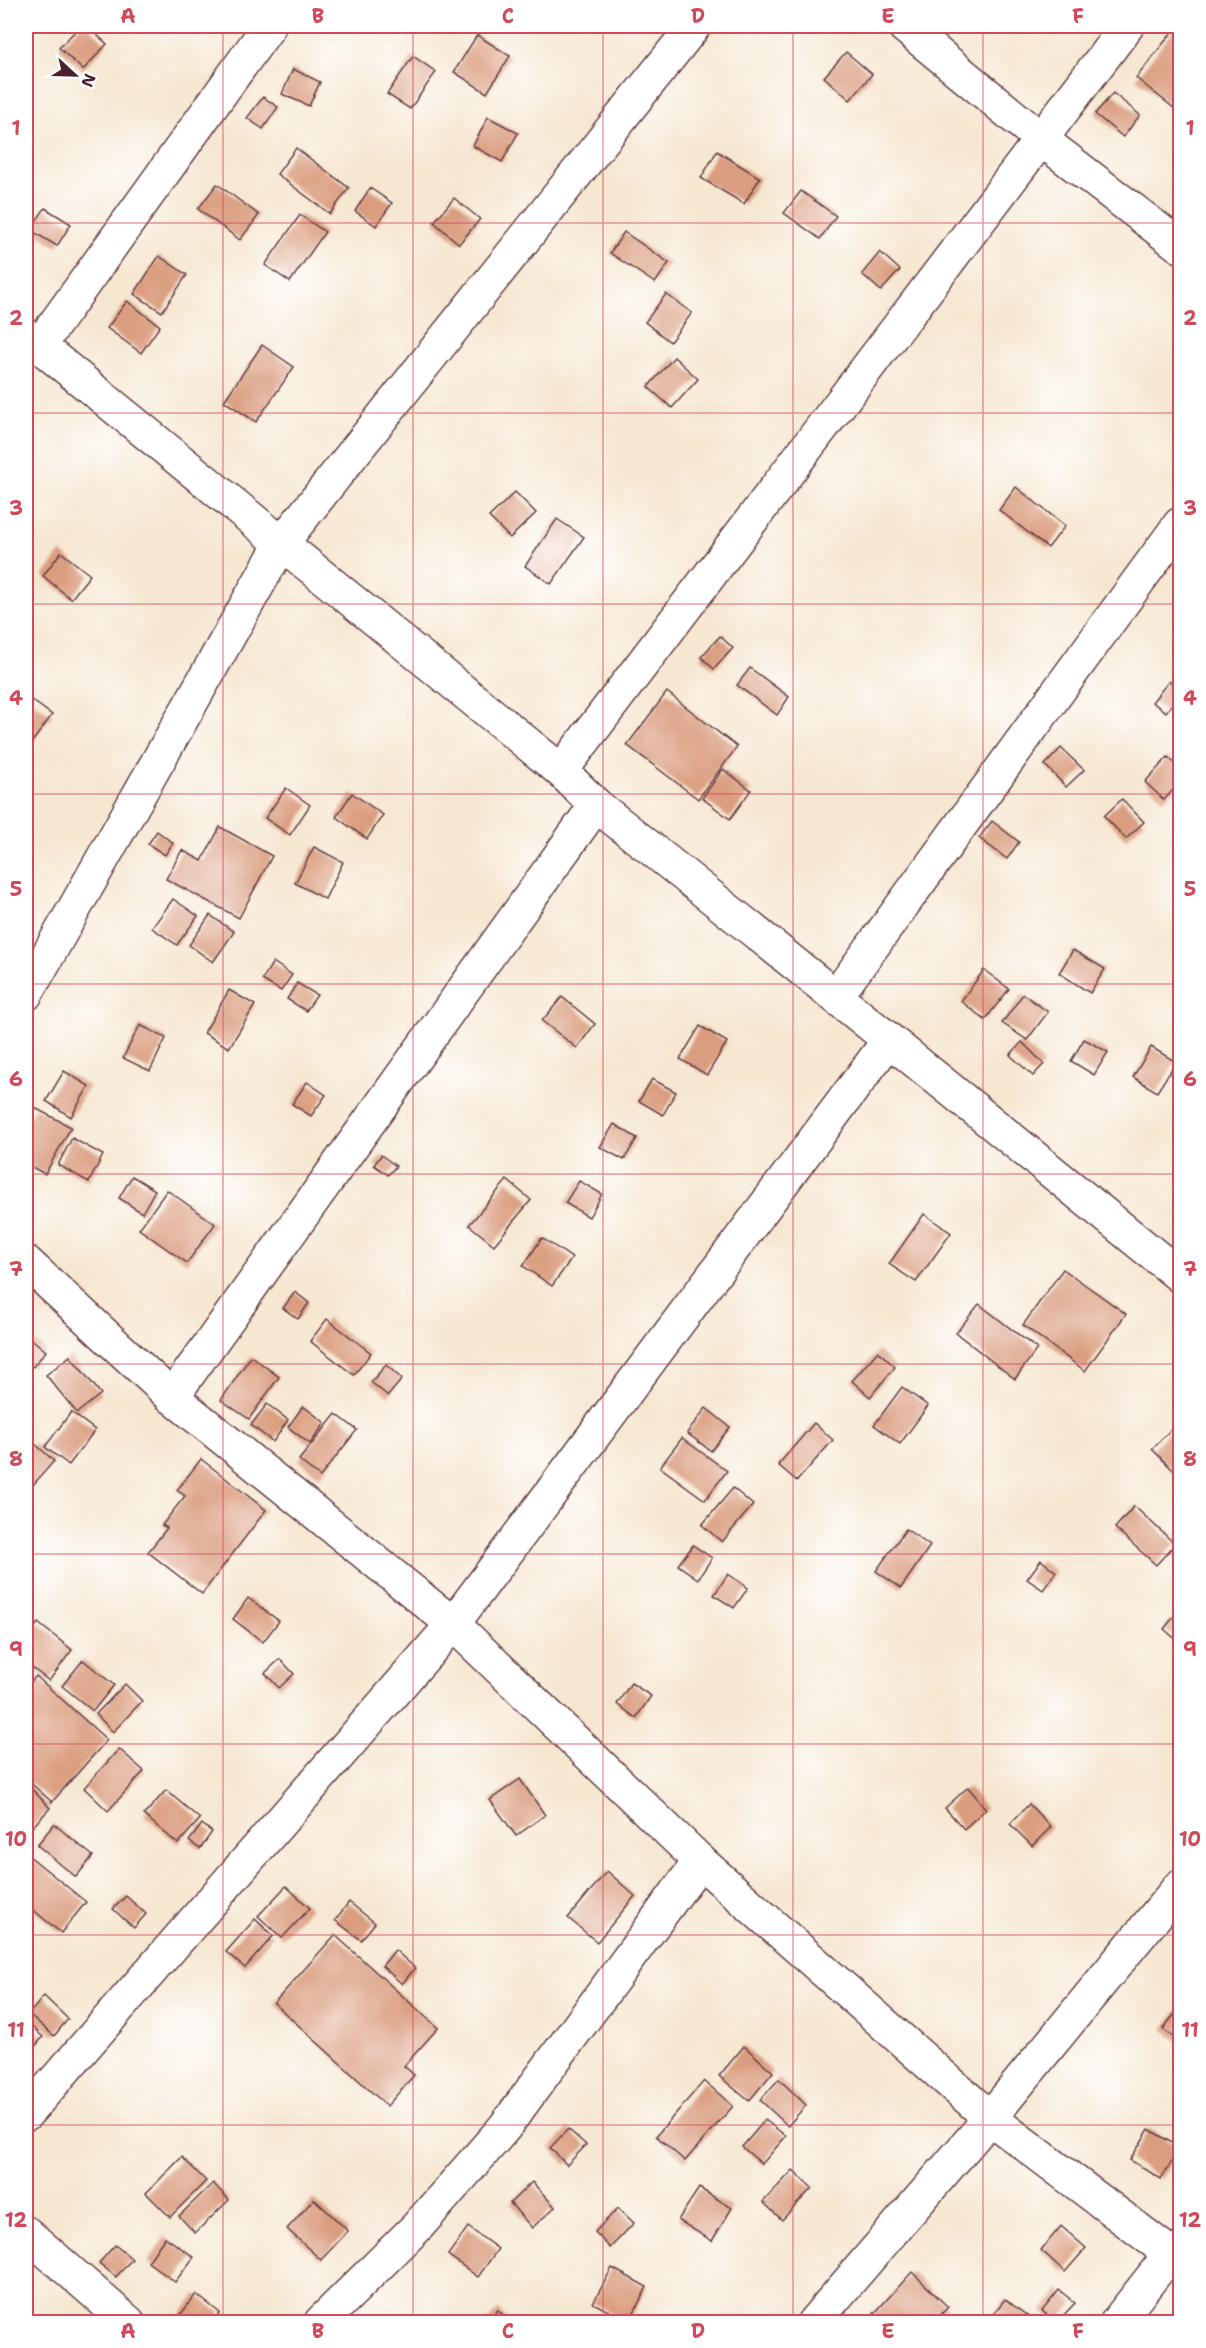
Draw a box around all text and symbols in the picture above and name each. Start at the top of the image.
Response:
text: A [120,3,136,29]
text: B [312,3,324,29]
text: C [502,3,514,29]
text: D [691,3,705,29]
text: E [881,3,895,29]
text: F [1072,3,1084,29]
north arrow [45,45,105,105]
text: N [76,71,101,90]
text: 1 [11,115,21,141]
text: 1 [1185,115,1195,141]
text: 2 [9,305,23,331]
text: 2 [1183,305,1197,331]
text: 3 [9,495,23,521]
text: 3 [1183,495,1197,521]
text: 4 [9,685,23,711]
text: 4 [1183,685,1197,711]
text: 5 [10,876,22,902]
text: 5 [1184,876,1196,902]
text: 6 [9,1066,23,1092]
text: 6 [1183,1066,1197,1092]
text: 7 [9,1256,23,1282]
text: 7 [1183,1256,1197,1282]
text: 8 [9,1446,23,1472]
text: 8 [1183,1446,1197,1472]
text: 9 [9,1636,23,1662]
text: 9 [1183,1636,1197,1662]
text: 10 [5,1826,27,1852]
text: 10 [1179,1826,1201,1852]
text: 11 [7,2017,25,2043]
text: 11 [1181,2017,1199,2043]
text: 12 [5,2207,27,2233]
text: 12 [1179,2207,1201,2233]
text: A [120,2318,136,2344]
text: B [312,2318,324,2344]
text: C [502,2318,514,2344]
text: D [691,2318,705,2344]
text: E [881,2318,895,2344]
text: F [1072,2318,1084,2344]

